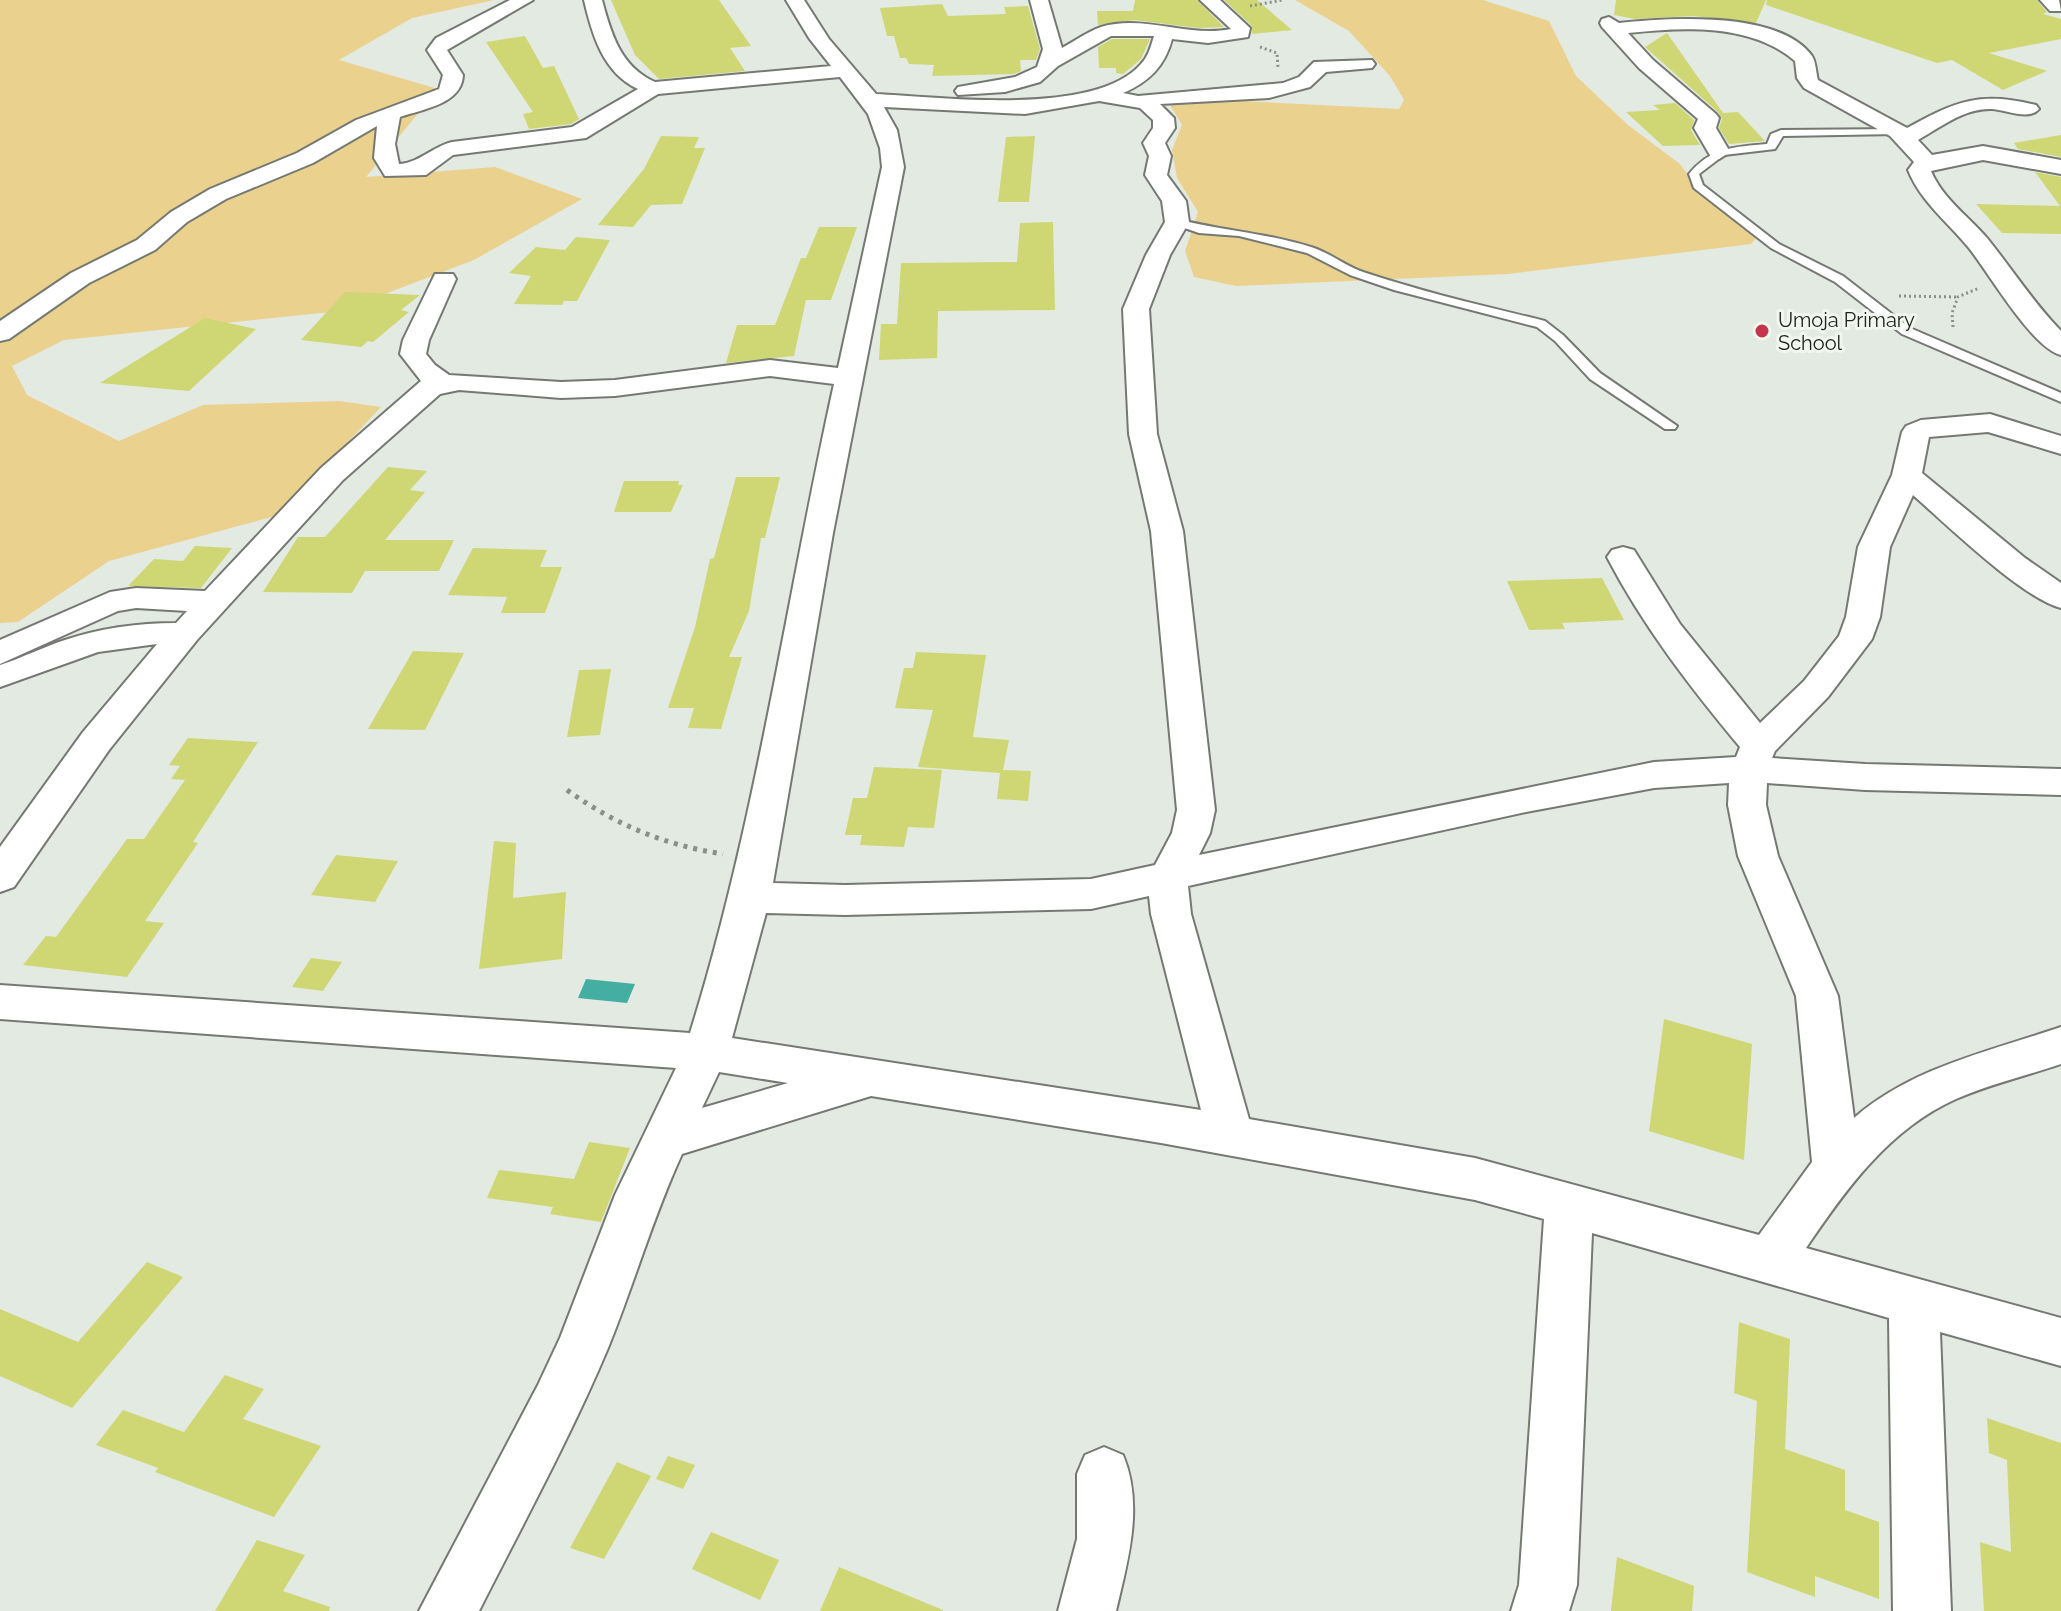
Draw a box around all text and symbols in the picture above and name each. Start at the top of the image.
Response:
place label: Umoja Primary School [1778,308,1915,355]
marker: Umoja Primary School [1753,322,1771,340]

